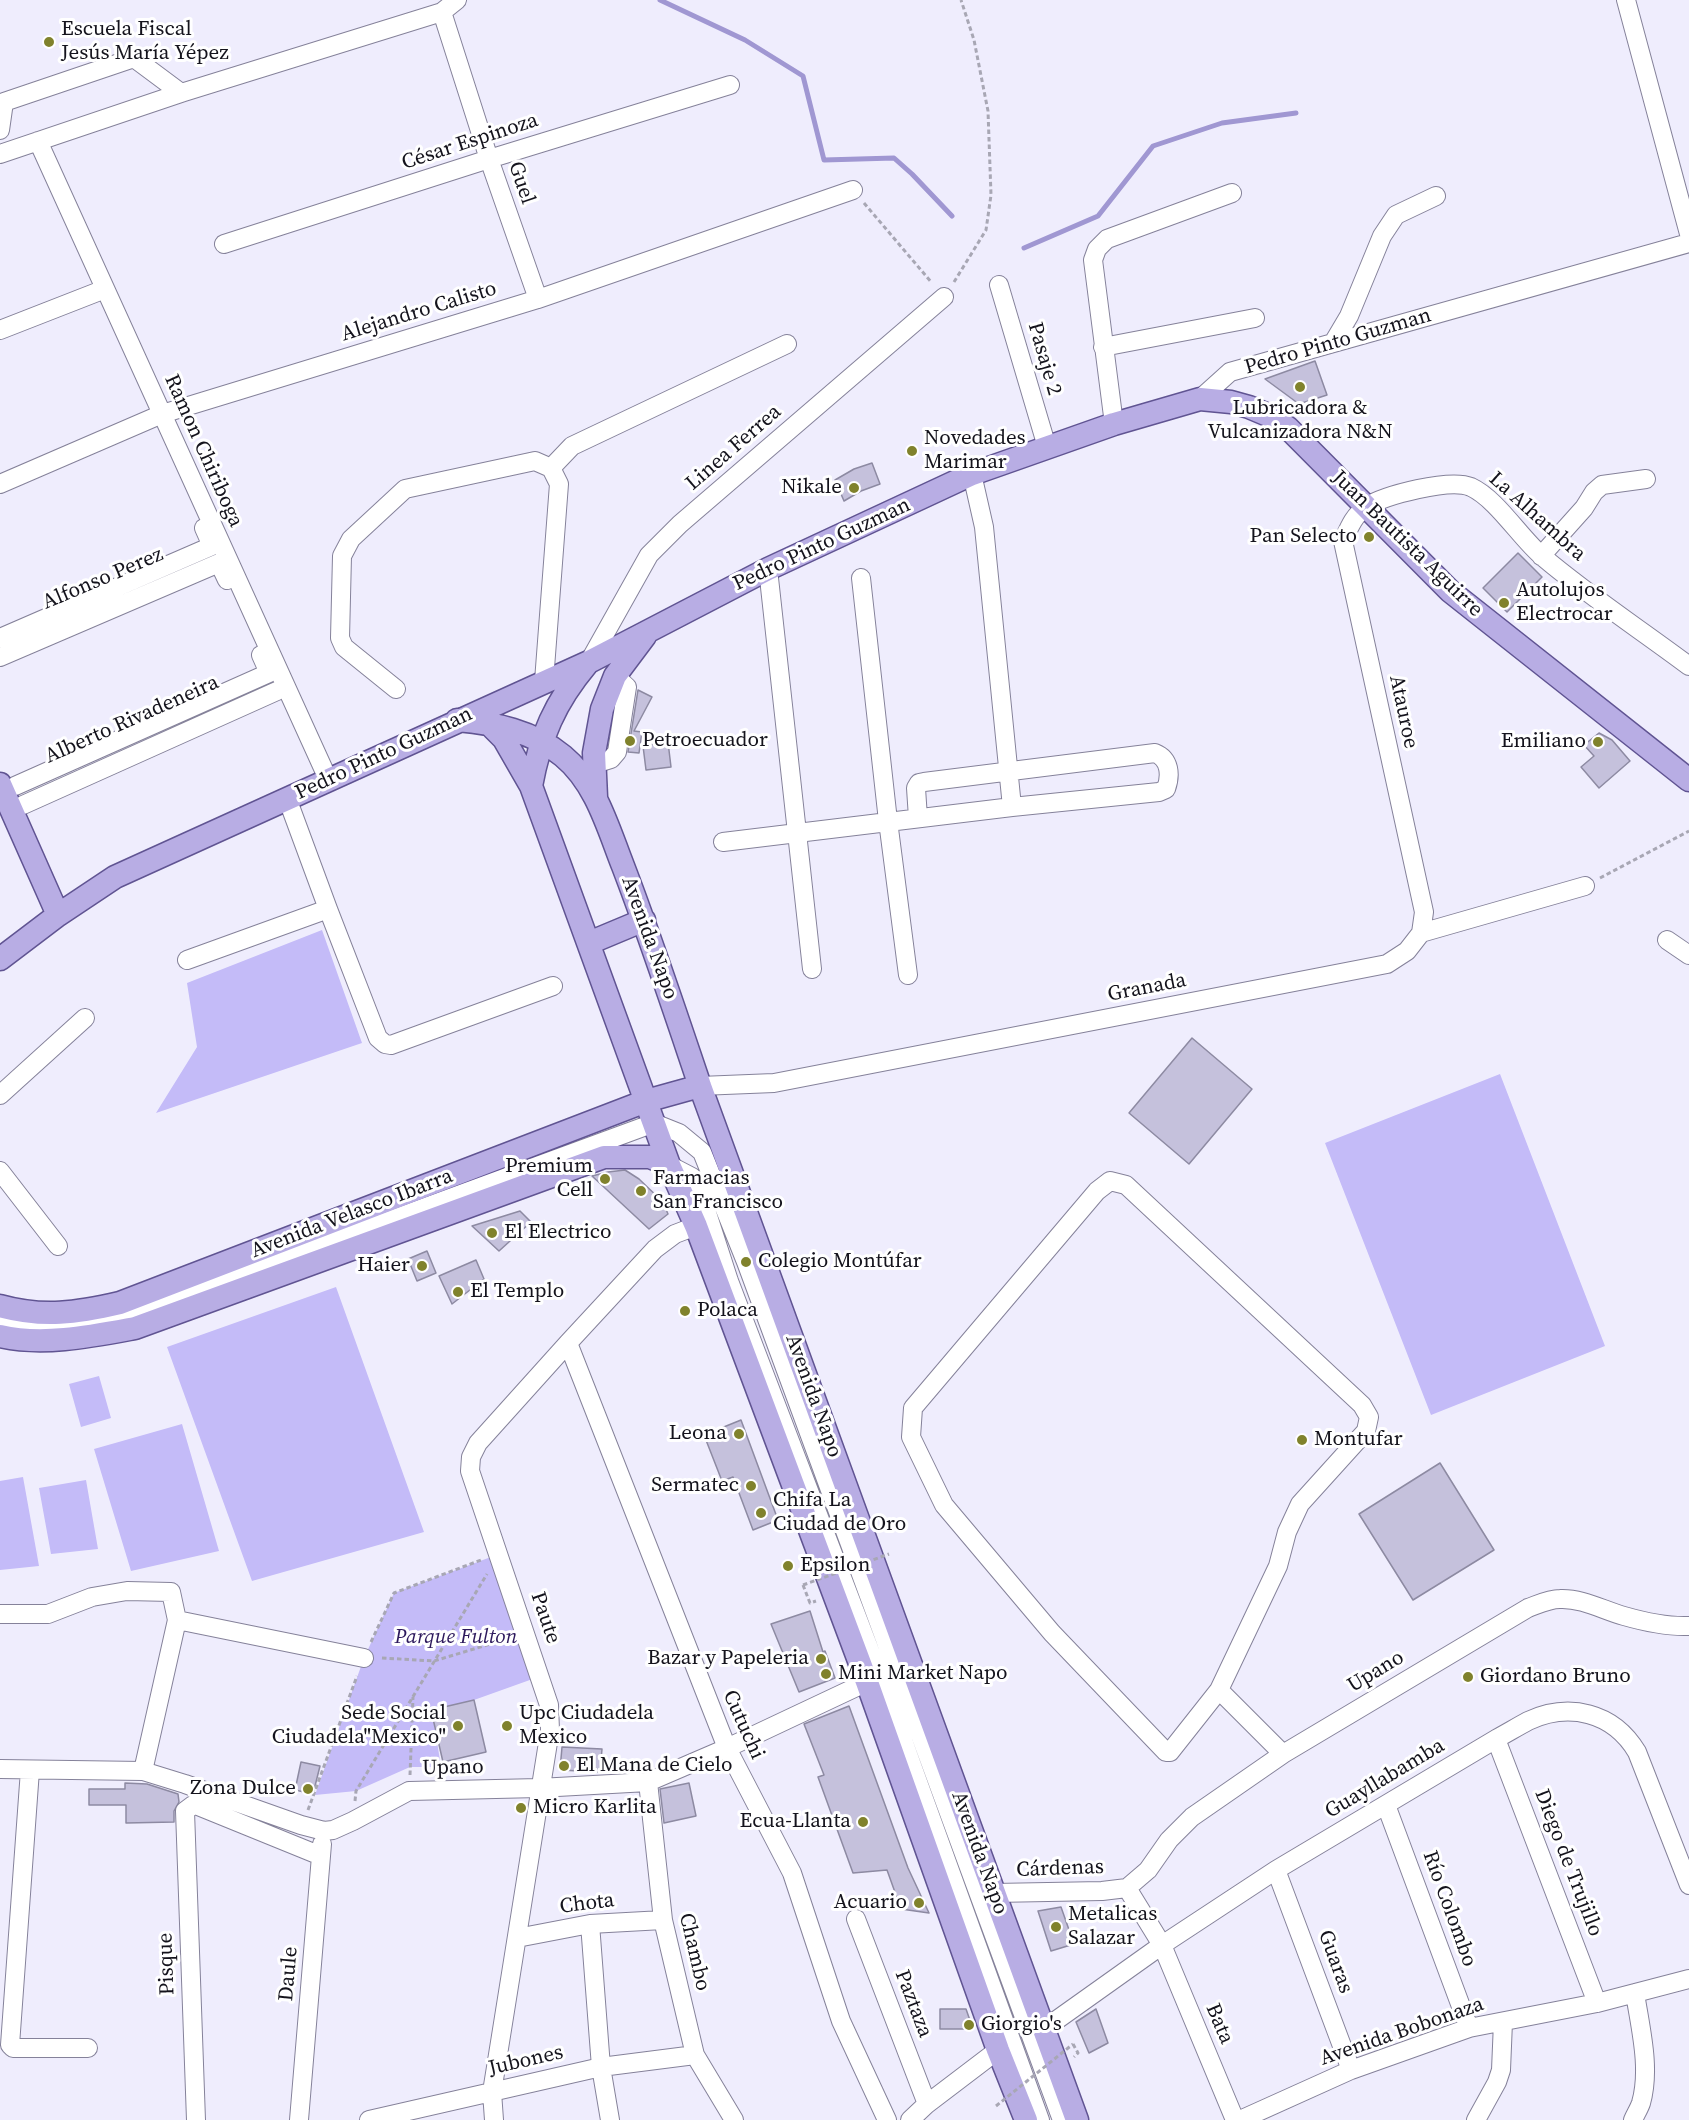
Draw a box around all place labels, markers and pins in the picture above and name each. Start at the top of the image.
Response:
place label: Escuela Fiscal Jesús María Yépez [61,17,229,67]
marker: Escuela Fiscal Jesús María Yépez [42,35,56,49]
marker: Lubricadora & Vulcanizadora N&N [1293,380,1307,394]
place label: Lubricadora & Vulcanizadora N&N [1207,396,1393,446]
place label: Novedades Marimar [924,426,1026,476]
marker: Novedades Marimar [905,444,919,458]
place label: Nikale [781,475,842,501]
marker: Nikale [847,481,861,495]
place label: Pan Selecto [1250,524,1357,550]
marker: Pan Selecto [1362,530,1376,544]
place label: Autolujos Electrocar [1516,578,1613,628]
marker: Autolujos Electrocar [1497,596,1511,610]
place label: Petroecuador [642,728,768,754]
place label: Emiliano [1501,729,1586,755]
marker: Petroecuador [623,734,637,748]
marker: Emiliano [1591,735,1605,749]
place label: Premium Cell [505,1154,593,1204]
place label: Farmacias San Francisco [653,1166,783,1216]
marker: Premium Cell [598,1172,612,1186]
marker: Farmacias San Francisco [634,1184,648,1198]
place label: El Electrico [504,1220,611,1246]
marker: El Electrico [485,1226,499,1240]
place label: Colegio Montúfar [758,1249,922,1275]
place label: Haier [357,1253,410,1279]
marker: Colegio Montúfar [739,1255,753,1269]
marker: Haier [415,1259,429,1273]
place label: El Templo [470,1279,564,1305]
marker: El Templo [451,1285,465,1299]
place label: Polaca [697,1298,758,1324]
marker: Polaca [678,1304,692,1318]
place label: Leona [669,1421,727,1447]
marker: Leona [732,1427,746,1441]
place label: Montufar [1314,1427,1403,1453]
marker: Montufar [1295,1433,1309,1447]
place label: Sermatec [651,1473,739,1499]
marker: Sermatec [744,1479,758,1493]
place label: Chifa La Ciudad de Oro [773,1488,906,1538]
marker: Chifa La Ciudad de Oro [754,1506,768,1520]
place label: Epsilon [800,1553,870,1579]
marker: Epsilon [781,1559,795,1573]
place label: Bazar y Papeleria [647,1646,809,1672]
marker: Bazar y Papeleria [814,1652,828,1666]
place label: Mini Market Napo [838,1661,1008,1687]
place label: Giordano Bruno [1480,1664,1631,1690]
marker: Mini Market Napo [819,1667,833,1681]
marker: Giordano Bruno [1461,1670,1475,1684]
place label: Sede Social Ciudadela"Mexico" [272,1701,446,1751]
place label: Upc Ciudadela Mexico [519,1701,654,1751]
marker: Sede Social Ciudadela"Mexico" [451,1719,465,1733]
marker: Upc Ciudadela Mexico [500,1719,514,1733]
place label: El Mana de Cielo [576,1753,733,1779]
marker: El Mana de Cielo [557,1759,571,1773]
place label: Zona Dulce [190,1776,296,1802]
marker: Zona Dulce [301,1782,315,1796]
place label: Micro Karlita [533,1795,657,1821]
marker: Micro Karlita [514,1801,528,1815]
place label: Ecua-Llanta [740,1809,851,1835]
marker: Ecua-Llanta [856,1815,870,1829]
place label: Acuario [834,1890,907,1916]
marker: Acuario [912,1896,926,1910]
place label: Metalicas Salazar [1068,1902,1157,1952]
marker: Metalicas Salazar [1049,1920,1063,1934]
place label: Giorgio's [981,2012,1062,2038]
marker: Giorgio's [962,2018,976,2032]

